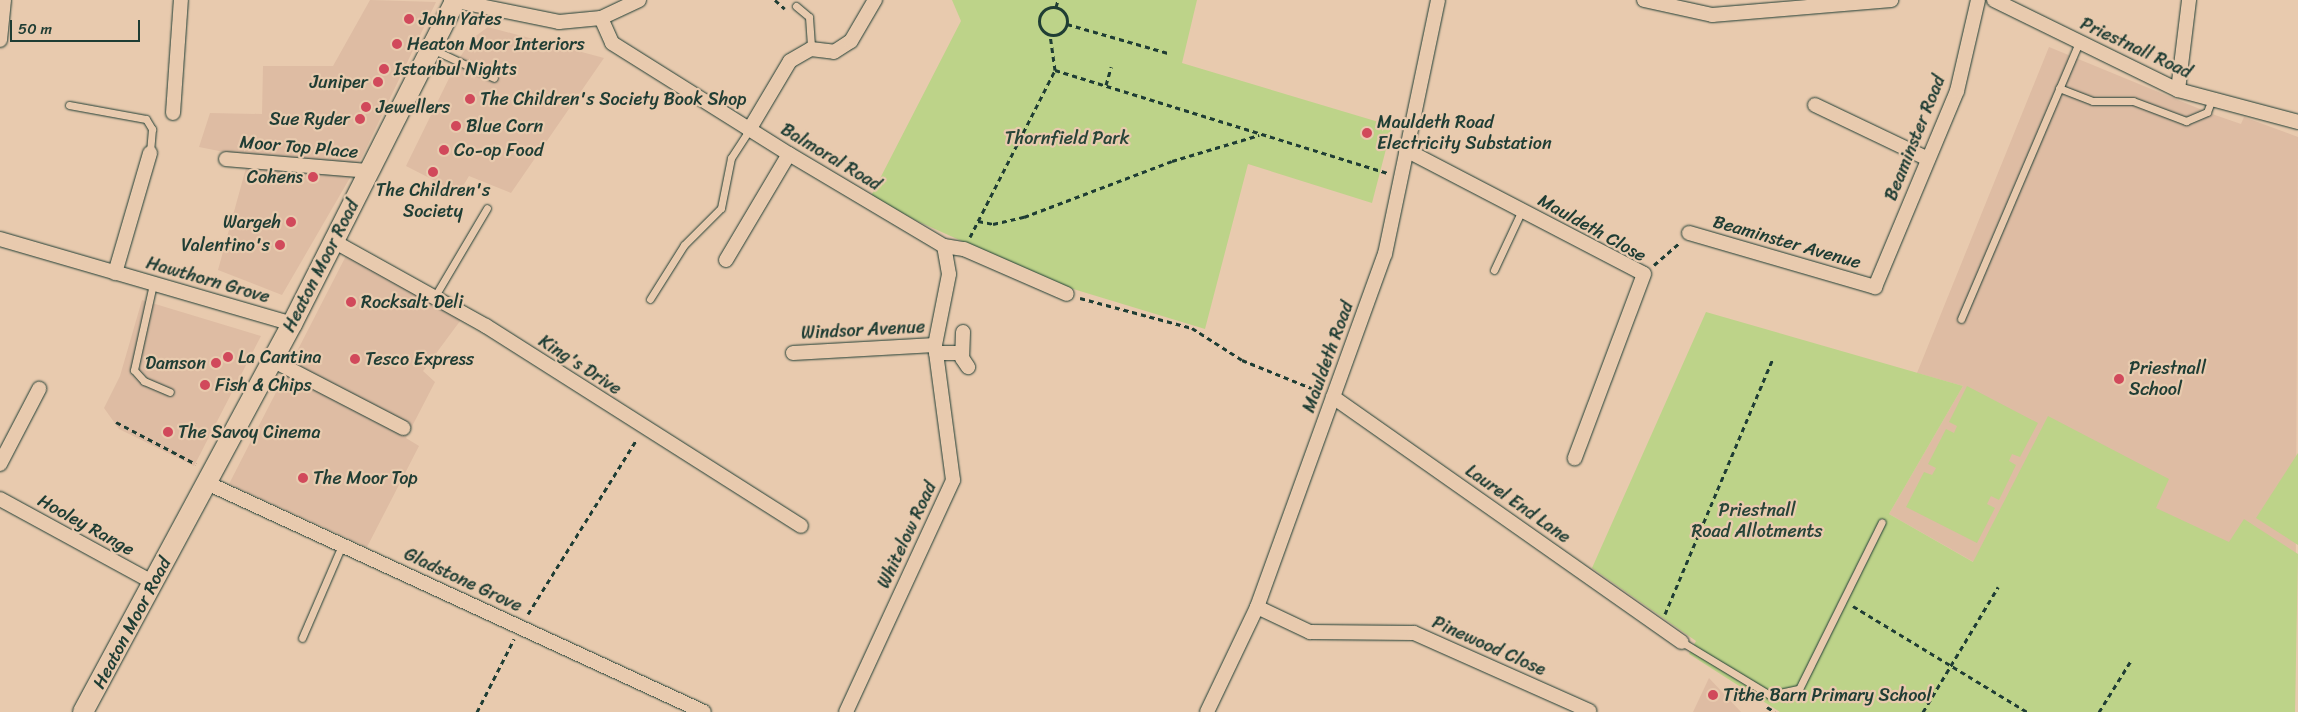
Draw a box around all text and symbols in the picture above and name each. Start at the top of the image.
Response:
place label: John Yates [419,8,503,30]
scale bar [12,10,142,42]
marker: John Yates [403,13,415,25]
street label: Priestnall Road [2077,13,2195,83]
text: 50 m [18,16,52,42]
place label: Heaton Moor Interiors [407,33,585,55]
marker: Heaton Moor Interiors [391,38,403,50]
place label: Istanbul Nights [394,58,517,80]
marker: Istanbul Nights [378,63,390,75]
place label: Juniper [310,71,368,93]
street label: Beaminster Road [1880,72,1950,204]
marker: Juniper [372,76,384,88]
place label: The Children's Society Book Shop [480,88,747,110]
marker: The Children's Society Book Shop [464,93,476,105]
place label: Jewellers [376,96,450,118]
marker: Jewellers [360,101,372,113]
place label: Sue Ryder [269,108,350,130]
place label: Mauldeth Road Electricity Substation [1377,112,1552,154]
marker: Sue Ryder [354,113,366,125]
place label: Blue Corn [466,115,544,137]
street label: Balmoral Road [777,119,885,195]
marker: Blue Corn [450,120,462,132]
park label: Thornfield Park [1005,127,1129,149]
marker: Mauldeth Road Electricity Substation [1361,127,1373,139]
street label: Moor Top Place [238,131,360,163]
place label: Co-op Food [454,139,544,161]
marker: Co-op Food [438,144,450,156]
place label: Cohens [247,166,303,188]
marker: The Children's Society [427,166,439,178]
marker: Cohens [307,171,319,183]
place label: The Children's Society [376,180,490,222]
street label: Mauldeth Close [1534,189,1650,267]
street label: Heaton Moor Road [278,196,364,336]
place label: Wargeh [223,211,281,233]
street label: Beaminster Avenue [1711,211,1863,273]
marker: Wargeh [285,216,297,228]
place label: Valentino's [181,234,270,256]
marker: Valentino's [274,239,286,251]
street label: Hawthorn Grove [144,252,272,308]
place label: Rocksalt Deli [361,291,464,313]
marker: Rocksalt Deli [345,296,357,308]
street label: Mauldeth Road [1298,299,1358,415]
street label: Windsor Avenue [800,316,926,344]
street label: King's Drive [535,330,625,400]
place label: La Cantina [238,346,322,368]
place label: Tesco Express [365,348,476,370]
marker: La Cantina [222,351,234,363]
place label: Damson [145,352,206,374]
marker: Tesco Express [349,353,361,365]
marker: Damson [210,357,222,369]
place label: Priestnall School [2129,358,2206,400]
marker: Priestnall School [2113,373,2125,385]
place label: Fish & Chips [215,374,311,396]
marker: Fish & Chips [199,379,211,391]
place label: The Savoy Cinema [178,421,321,443]
marker: The Savoy Cinema [162,426,174,438]
street label: Laurel End Lane [1461,460,1575,548]
place label: The Moor Top [313,467,418,489]
marker: The Moor Top [297,472,309,484]
street label: Whitelow Road [873,478,941,592]
street label: Hooley Range [34,490,138,560]
park label: Priestnall Road Allotments [1692,500,1822,542]
street label: Gladstone Grove [401,543,525,617]
street label: Heaton Moor Road [88,554,176,692]
street label: Pinewood Close [1429,611,1549,681]
place label: Tithe Barn Primary School [1723,684,1932,706]
marker: Tithe Barn Primary School [1707,689,1719,701]

